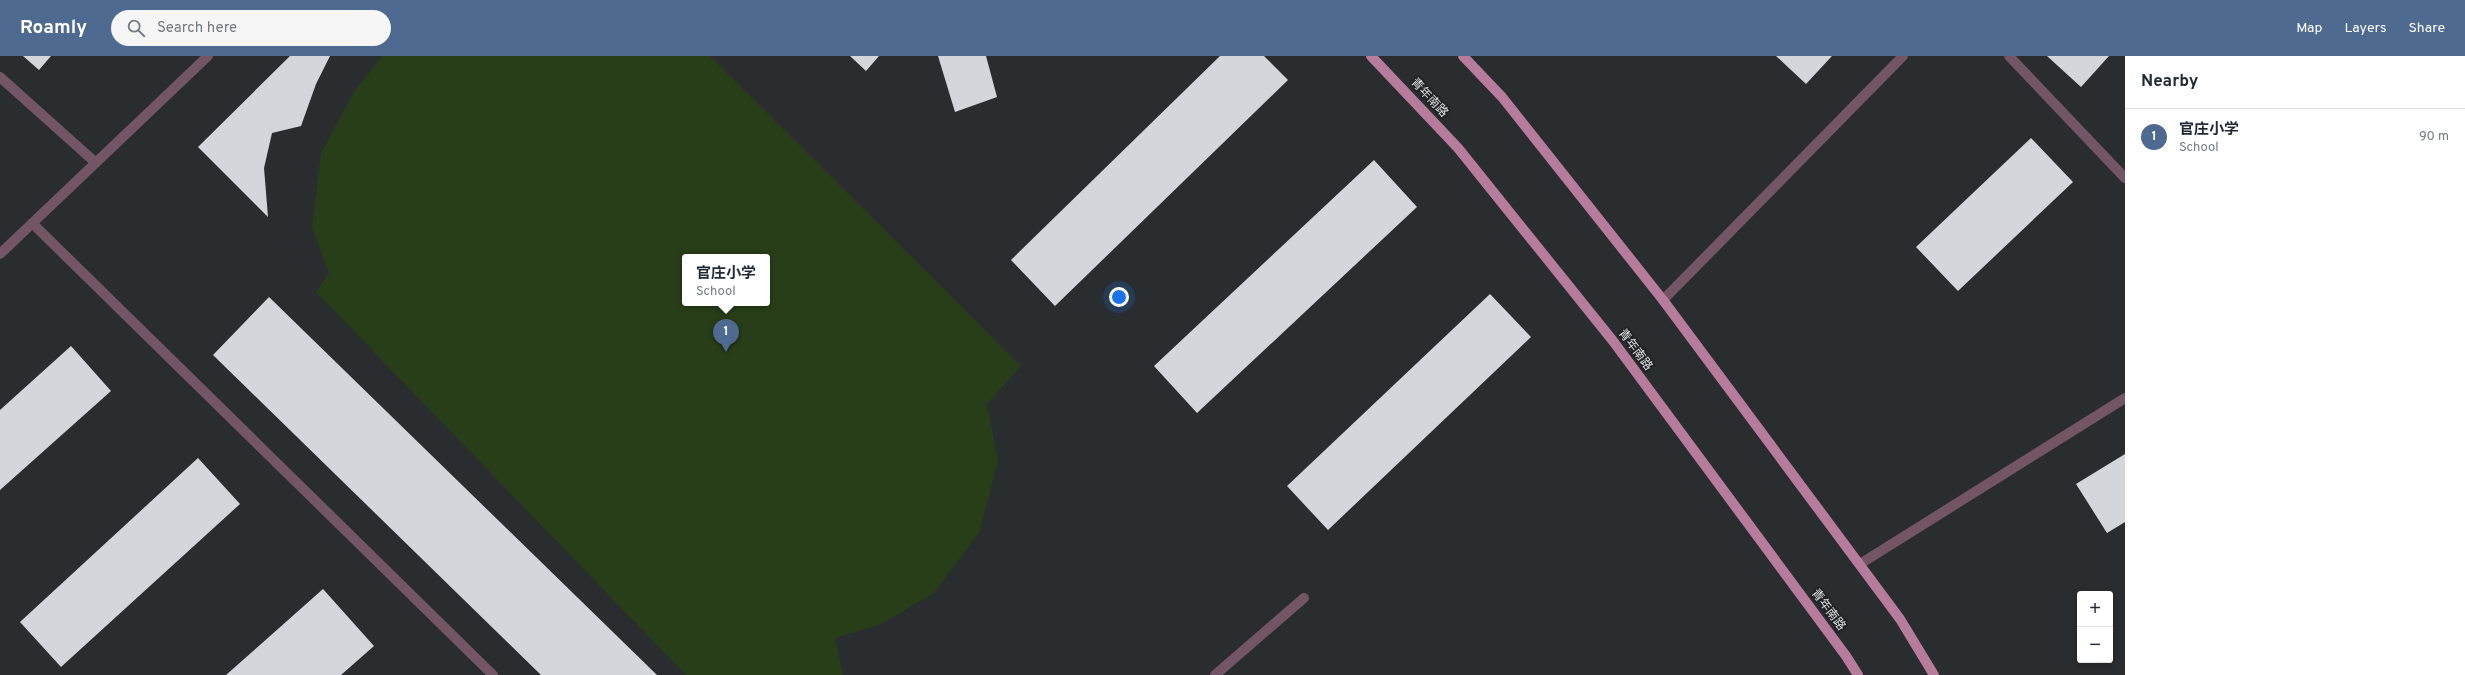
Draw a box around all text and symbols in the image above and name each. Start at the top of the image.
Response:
search box [111,10,391,46]
text: Roamly [20,16,87,40]
icon: search [125,17,147,39]
text: Search here [157,19,237,38]
text: Map [2296,20,2322,37]
text: Layers [2344,20,2386,37]
text: Share [2408,20,2445,37]
text: Nearby [2141,71,2198,93]
street label: 青年南路 [1407,75,1451,121]
text: 官庄小学 [2179,121,2239,140]
text: 1 [2151,129,2157,145]
text: 90 m [2419,129,2449,145]
text: School [2179,140,2219,156]
popup [682,254,770,306]
text: 官庄小学 [696,265,756,284]
text: School [696,284,736,300]
your location [1109,287,1129,307]
pin: 1 [713,319,739,352]
street label: 青年南路 [1614,326,1656,374]
street label: 青年南路 [1807,586,1849,634]
map controls [2077,591,2113,663]
button: + [2077,591,2113,627]
button: − [2077,627,2113,663]

